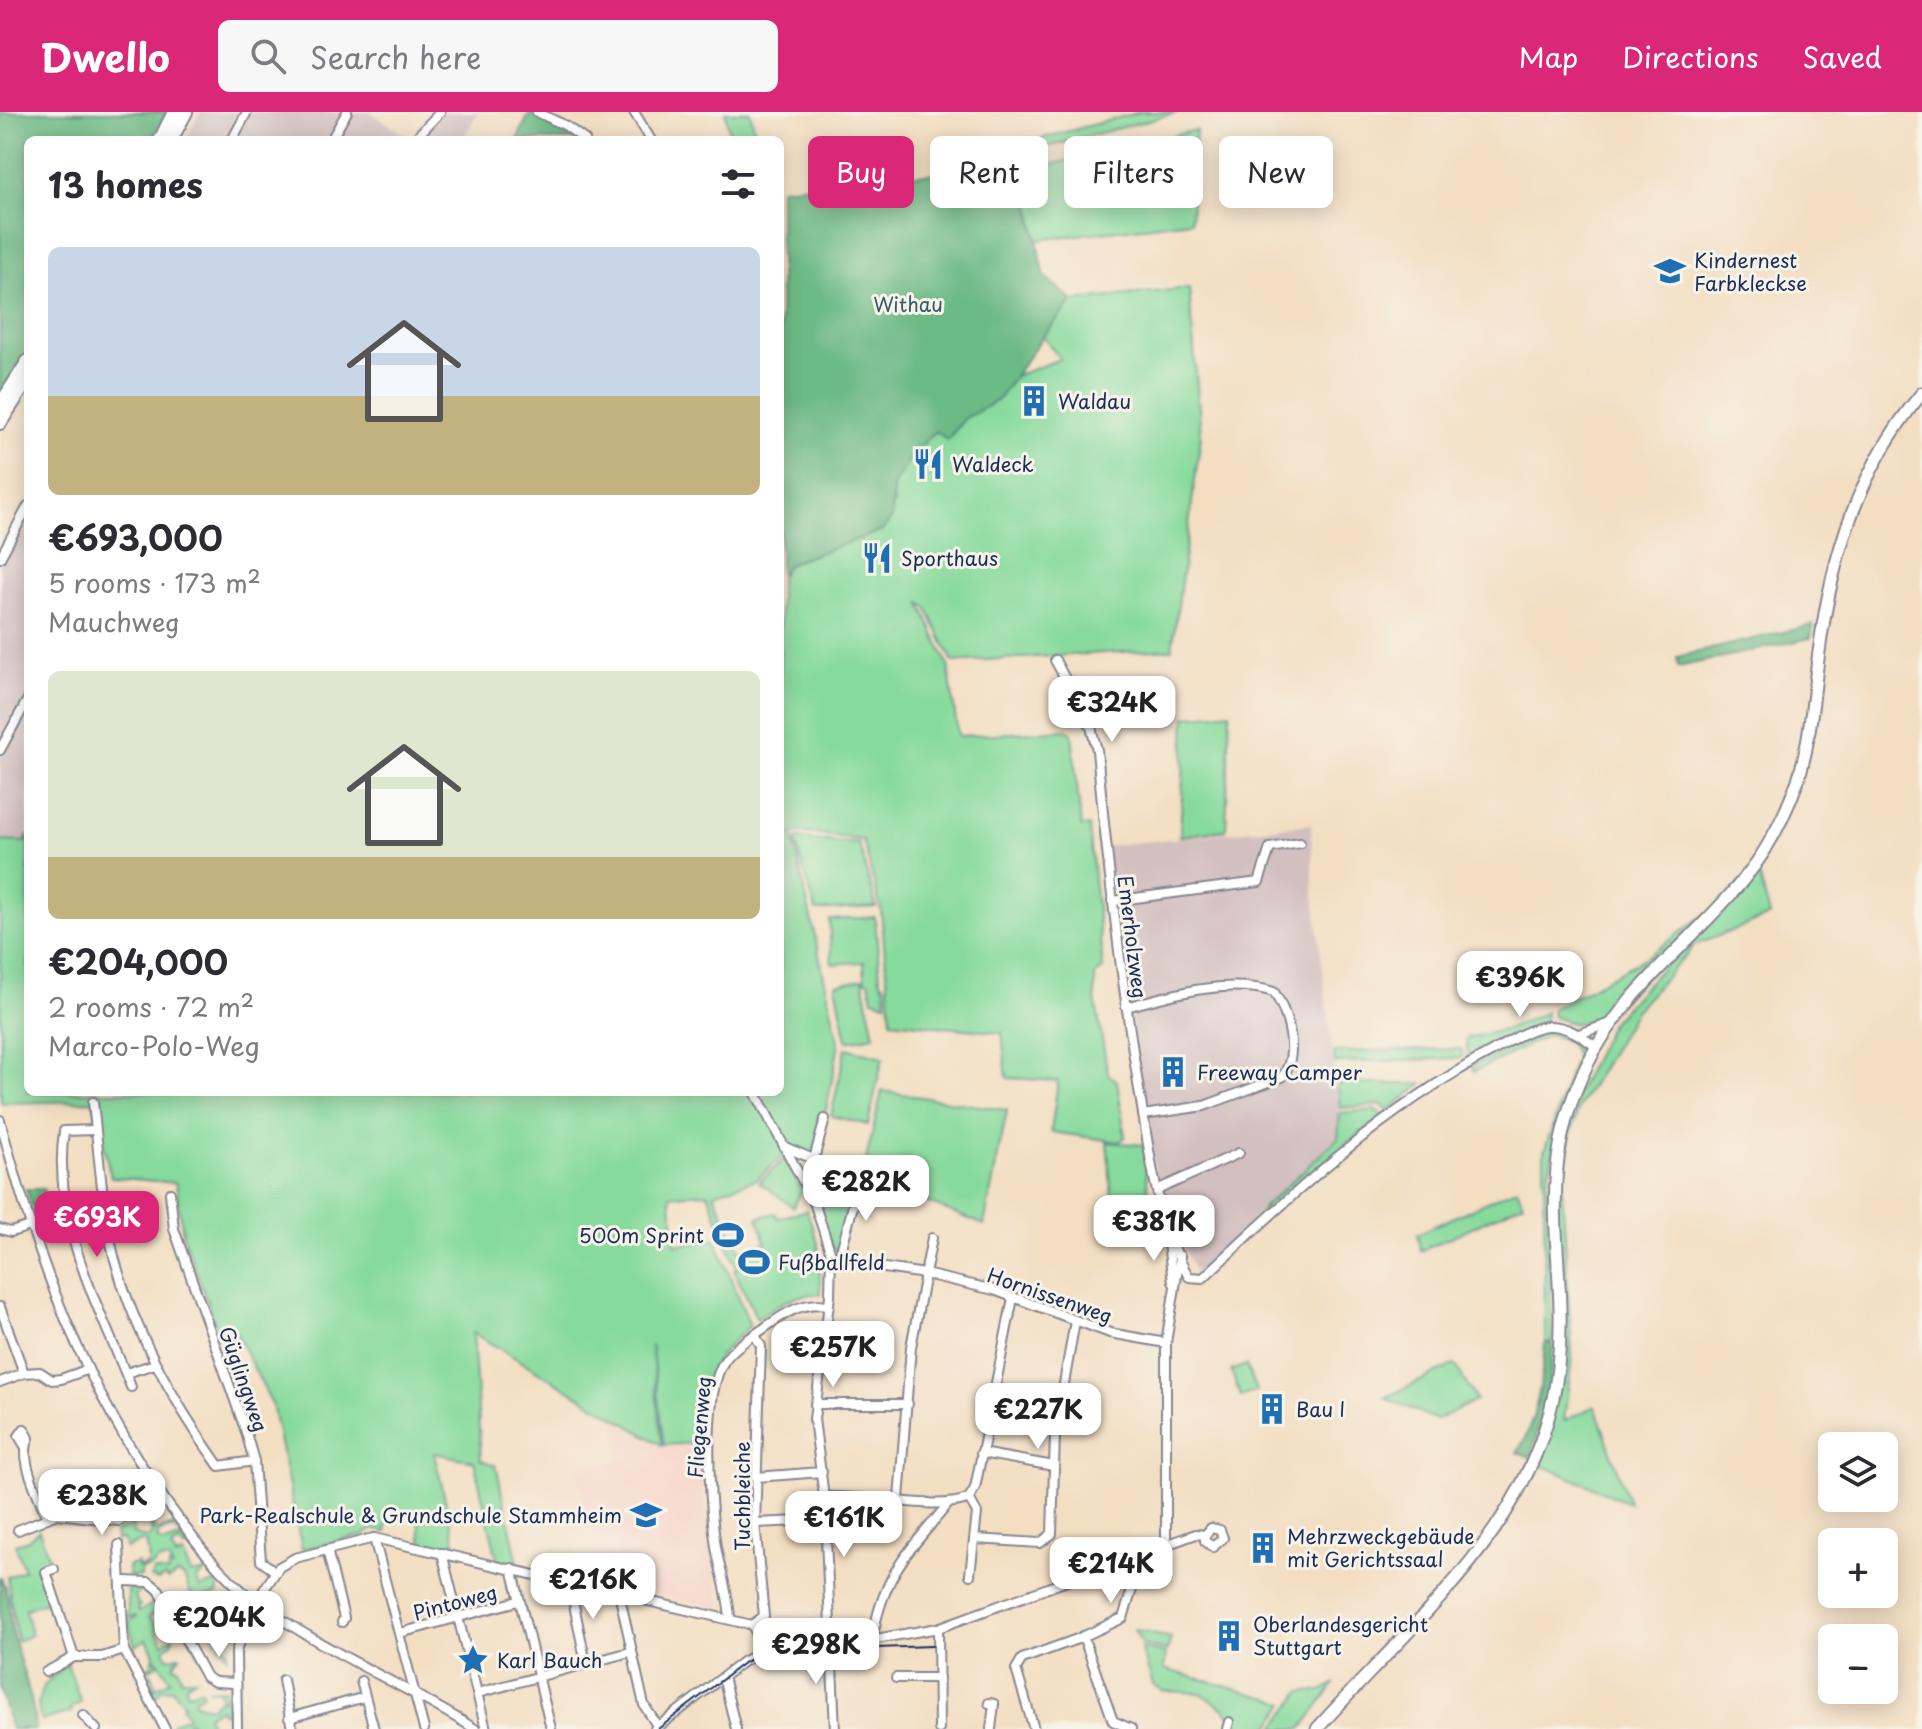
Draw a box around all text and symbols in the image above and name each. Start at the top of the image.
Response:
search box [218,20,778,92]
text: Dwello [40,28,170,85]
icon: search [246,34,290,78]
text: Search here [310,34,481,79]
text: Map [1519,35,1578,78]
text: Directions [1622,35,1759,78]
text: Saved [1803,35,1882,78]
chip: Buy [808,136,914,208]
chip: Rent [930,136,1048,208]
chip: Filters [1064,136,1203,208]
chip: New [1219,136,1333,208]
text: 13 homes [48,158,203,210]
icon: filters [716,162,760,206]
place label: Kindernest Farbkleckse [1694,245,1807,298]
school or university icon: Kindernest Farbkleckse [1653,254,1687,288]
park label: Withau [873,289,943,319]
icon: home [332,299,476,443]
building icon: Waldau [1017,384,1051,418]
place label: Waldau [1058,386,1131,416]
restaurant icon: Waldeck [911,447,945,481]
place label: Waldeck [952,449,1034,479]
text: €693,000 [48,511,223,563]
restaurant icon: Sporthaus [860,541,894,575]
place label: Sporthaus [901,543,998,573]
text: 5 rooms · 173 m² [48,563,261,602]
text: Mauchweg [48,602,180,641]
pin: €324K [1056,676,1168,744]
text: €324K [1066,682,1158,721]
icon: home [332,723,476,867]
street label: Emerholzweg [1111,874,1155,1000]
text: €204,000 [48,935,228,987]
pin: €396K [1464,951,1576,1019]
text: €396K [1475,957,1565,996]
text: 2 rooms · 72 m² [48,987,254,1026]
text: Marco-Polo-Weg [48,1026,260,1065]
building icon: Freeway Camper [1156,1055,1190,1089]
place label: Freeway Camper [1197,1057,1363,1087]
pin: €282K [810,1155,922,1223]
text: €282K [821,1161,911,1200]
pin: €693K [41,1191,153,1259]
pin: €381K [1098,1195,1210,1263]
text: €693K [53,1197,141,1236]
text: €381K [1112,1201,1196,1240]
sports icon: 500m Sprint [711,1218,745,1252]
place label: 500m Sprint [579,1220,704,1250]
sports icon: Fußballfeld [737,1245,771,1279]
place label: Fußballfeld [778,1247,885,1277]
street label: Hornissenweg [983,1260,1117,1330]
pin: €257K [777,1321,889,1389]
street label: Güglingweg [212,1322,276,1436]
text: €257K [789,1327,877,1366]
street label: Fliegenweg [680,1375,718,1479]
pin: €227K [982,1383,1094,1451]
text: €227K [993,1389,1083,1428]
building icon: Bau I [1255,1392,1289,1426]
place label: Bau I [1296,1394,1345,1424]
map controls [1818,1432,1898,1704]
button: layers [1818,1432,1898,1512]
street label: Tuchbleiche [727,1441,757,1551]
pin: €238K [46,1469,158,1537]
text: €238K [56,1475,148,1514]
pin: €161K [788,1491,900,1559]
text: €161K [803,1497,885,1536]
school or university icon: Park-Realschule & Grundschule Stammheim [629,1498,663,1532]
place label: Park-Realschule & Grundschule Stammheim [199,1500,622,1530]
place label: Mehrzweckgebäude mit Gerichtssaal [1287,1521,1475,1574]
button: + [1818,1528,1898,1608]
building icon: Mehrzweckgebäude mit Gerichtssaal [1246,1531,1280,1565]
pin: €214K [1055,1537,1167,1605]
text: €214K [1068,1543,1154,1582]
pin: €216K [537,1553,649,1621]
text: €216K [549,1559,637,1598]
street label: Pintoweg [410,1576,500,1628]
pin: €204K [163,1591,275,1659]
text: €204K [172,1597,266,1636]
place label: Oberlandesgericht Stuttgart [1253,1609,1428,1662]
pin: €298K [760,1618,872,1686]
building icon: Oberlandesgericht Stuttgart [1212,1619,1246,1653]
text: €298K [771,1624,861,1663]
button: − [1818,1624,1898,1704]
place icon: Karl Bauch [456,1643,490,1677]
place label: Karl Bauch [497,1645,602,1675]

